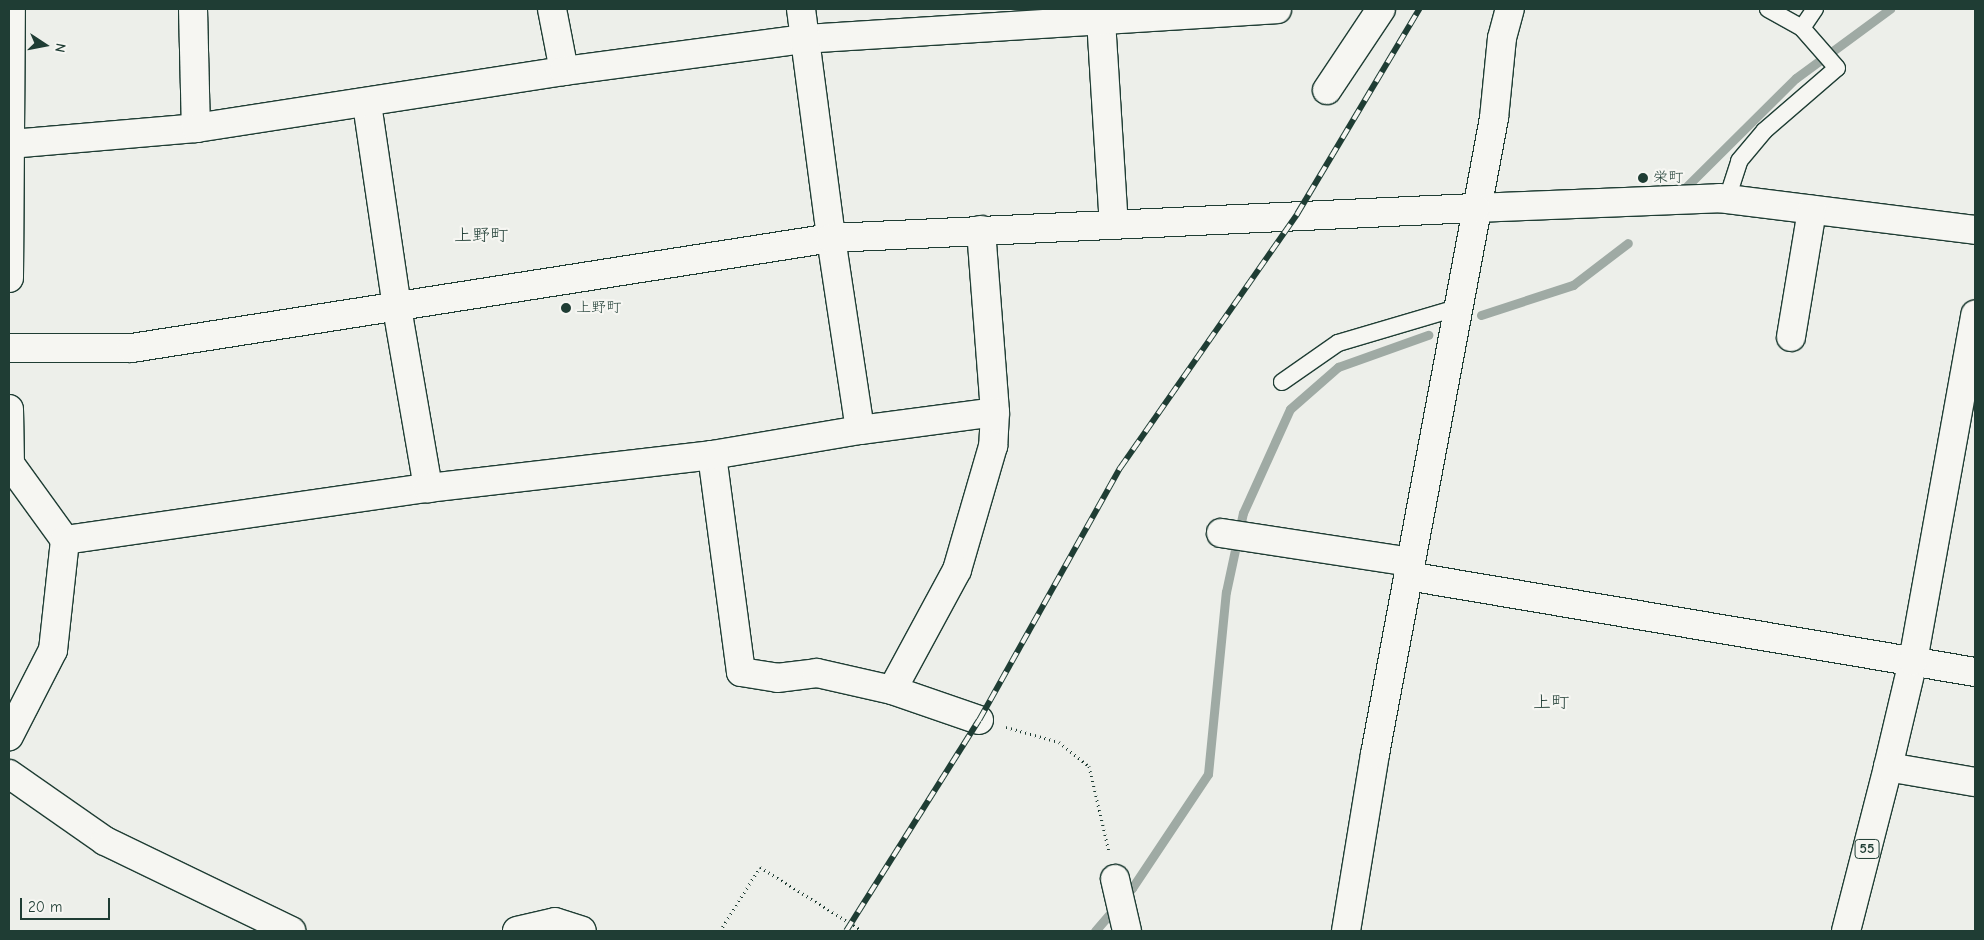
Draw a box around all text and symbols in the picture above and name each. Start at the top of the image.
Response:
north arrow [20,20,70,70]
text: N [51,42,69,54]
place label: 栄町 [1653,169,1683,187]
marker: 栄町 [1637,172,1649,184]
district label: 上野町 [454,225,508,247]
place label: 上野町 [576,299,621,317]
marker: 上野町 [560,302,572,314]
district label: 上町 [1533,692,1569,714]
road number: 55 [1854,838,1880,861]
scale bar [22,888,112,920]
text: 20 m [28,898,62,916]

